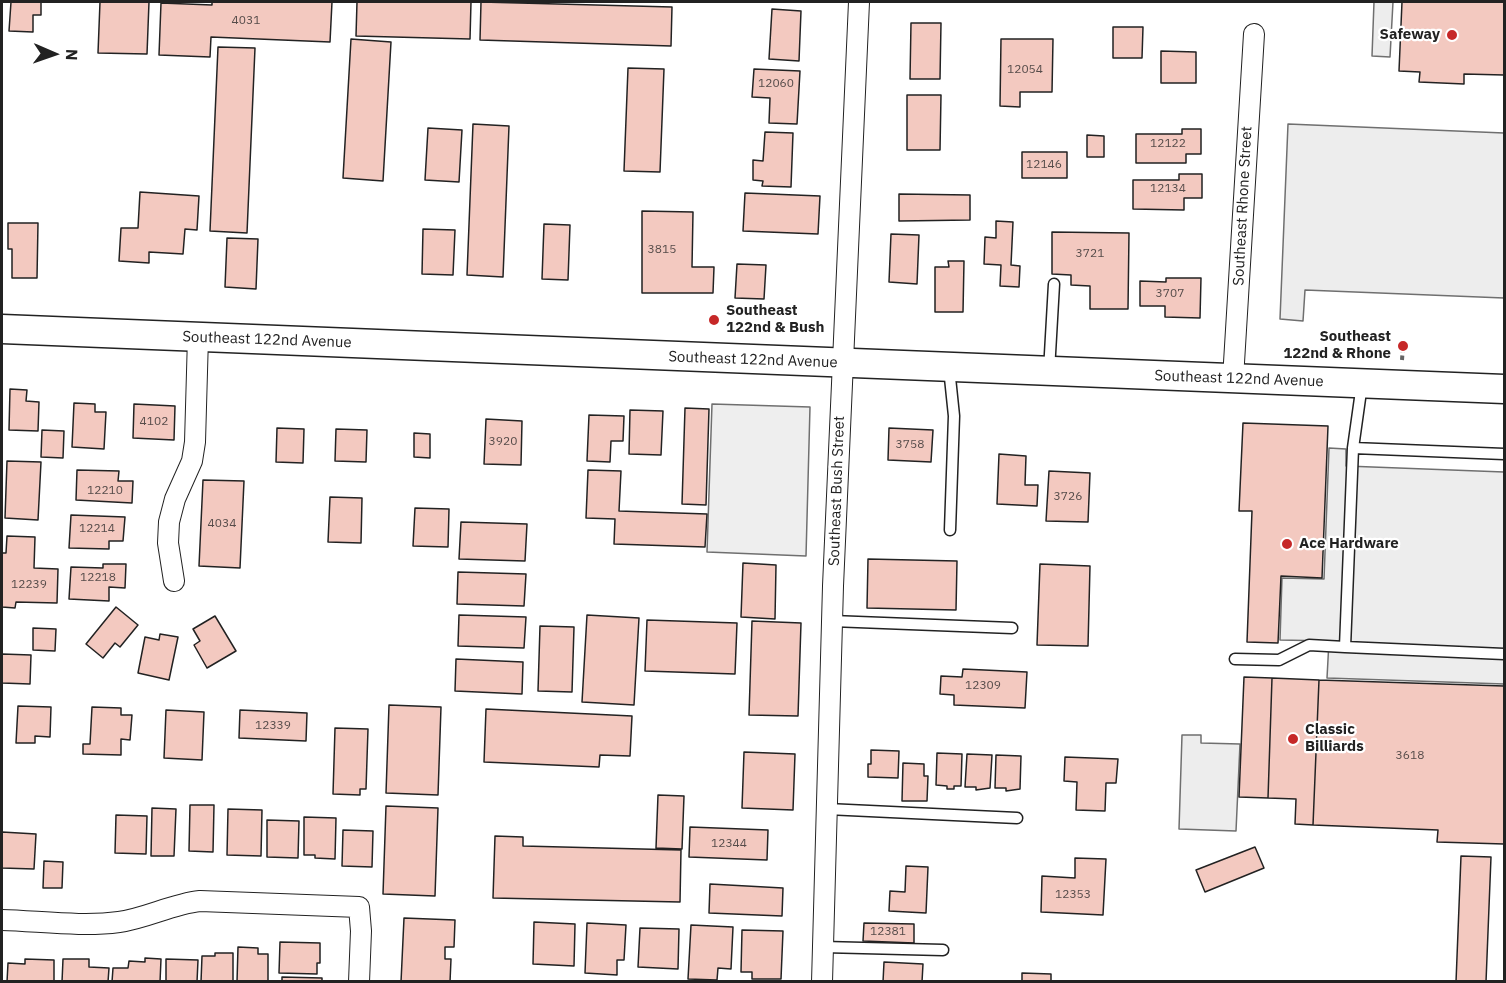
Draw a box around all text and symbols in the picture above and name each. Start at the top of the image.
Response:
house number: 4031 [232,14,260,28]
north arrow [24,24,84,84]
place label: Safeway [1380,26,1440,44]
marker: Safeway [1445,28,1459,42]
text: N [62,48,82,61]
house number: 12054 [1007,63,1043,77]
house number: 12060 [758,77,794,91]
street label: Southeast Rhone Street [1230,126,1256,286]
house number: 12122 [1150,137,1186,151]
house number: 12146 [1026,158,1062,172]
house number: 12134 [1150,182,1186,196]
house number: 3815 [648,243,676,257]
house number: 3721 [1076,247,1104,261]
house number: 3707 [1156,287,1184,301]
place label: Southeast 122nd & Bush [726,302,824,337]
marker: Southeast 122nd & Bush [707,313,721,327]
street label: Southeast 122nd Avenue [182,328,352,352]
place label: Southeast 122nd & Rhone [1283,328,1391,363]
marker: Southeast 122nd & Rhone [1396,339,1410,353]
street label: Southeast 122nd Avenue [668,348,838,372]
street label: Southeast 122nd Avenue [1154,367,1324,391]
house number: 4102 [140,415,168,429]
street label: Southeast Bush Street [825,415,849,567]
house number: 3920 [489,435,517,449]
house number: 3758 [896,438,924,452]
house number: 12210 [87,484,123,498]
house number: 3726 [1054,490,1082,504]
house number: 4034 [208,517,236,531]
house number: 12214 [79,522,115,536]
place label: Ace Hardware [1299,535,1399,553]
marker: Ace Hardware [1280,537,1294,551]
house number: 12218 [80,571,116,585]
house number: 12239 [11,578,47,592]
house number: 12309 [965,679,1001,693]
house number: 12339 [255,719,291,733]
place label: Classic Billiards [1305,721,1364,756]
marker: Classic Billiards [1286,732,1300,746]
house number: 3618 [1396,749,1424,763]
house number: 12344 [711,837,747,851]
house number: 12353 [1055,888,1091,902]
house number: 12381 [870,925,906,939]

